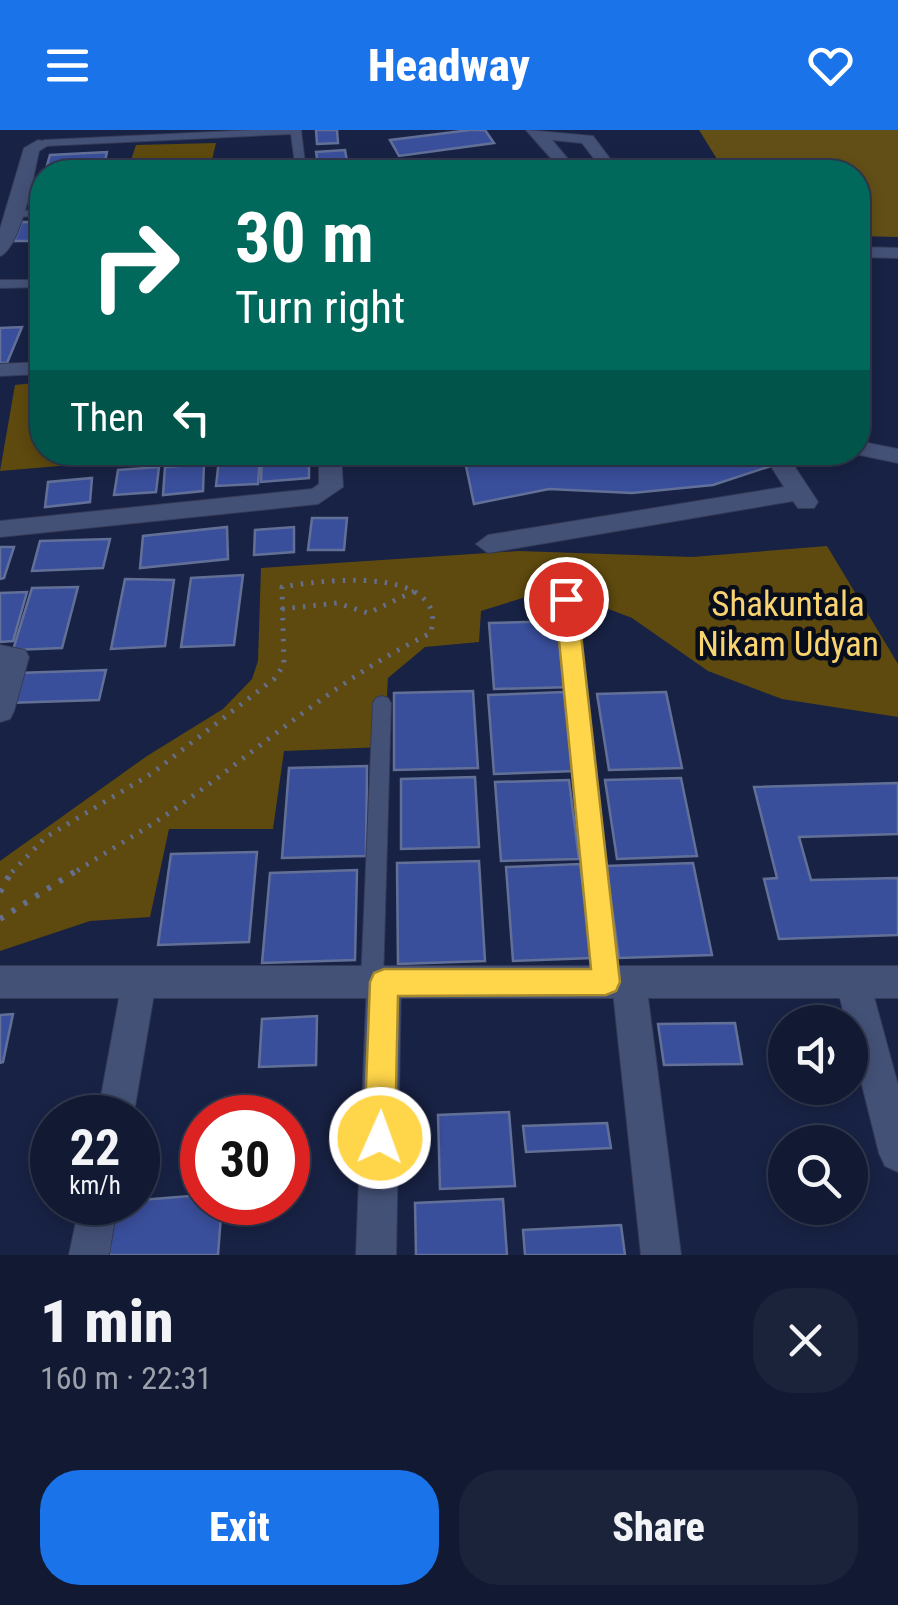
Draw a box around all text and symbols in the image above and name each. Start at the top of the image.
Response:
icon: menu [40,38,95,93]
icon: heart [803,38,858,93]
text: Headway [368,39,530,92]
text: 30 m [235,197,374,279]
icon: right [70,200,200,330]
text: Turn right [235,281,405,334]
icon: left [164,390,219,445]
text: Then [70,396,144,440]
pin [524,557,609,642]
icon: arrive [539,572,594,627]
park label: Shakuntala Nikam Udyan [697,584,879,665]
map controls [768,1005,868,1225]
button: sound [768,1005,868,1105]
position arrow [328,1086,432,1190]
speed limit sign: 30 [180,1095,310,1225]
text: 22 [70,1119,120,1177]
button: search [768,1125,868,1225]
text: km/h [69,1171,121,1200]
text: 1 min [40,1286,174,1357]
button: close [753,1288,858,1393]
text: 160 m · 22:31 [40,1359,212,1397]
button: Exit [40,1470,439,1585]
button: Share [459,1470,858,1585]

